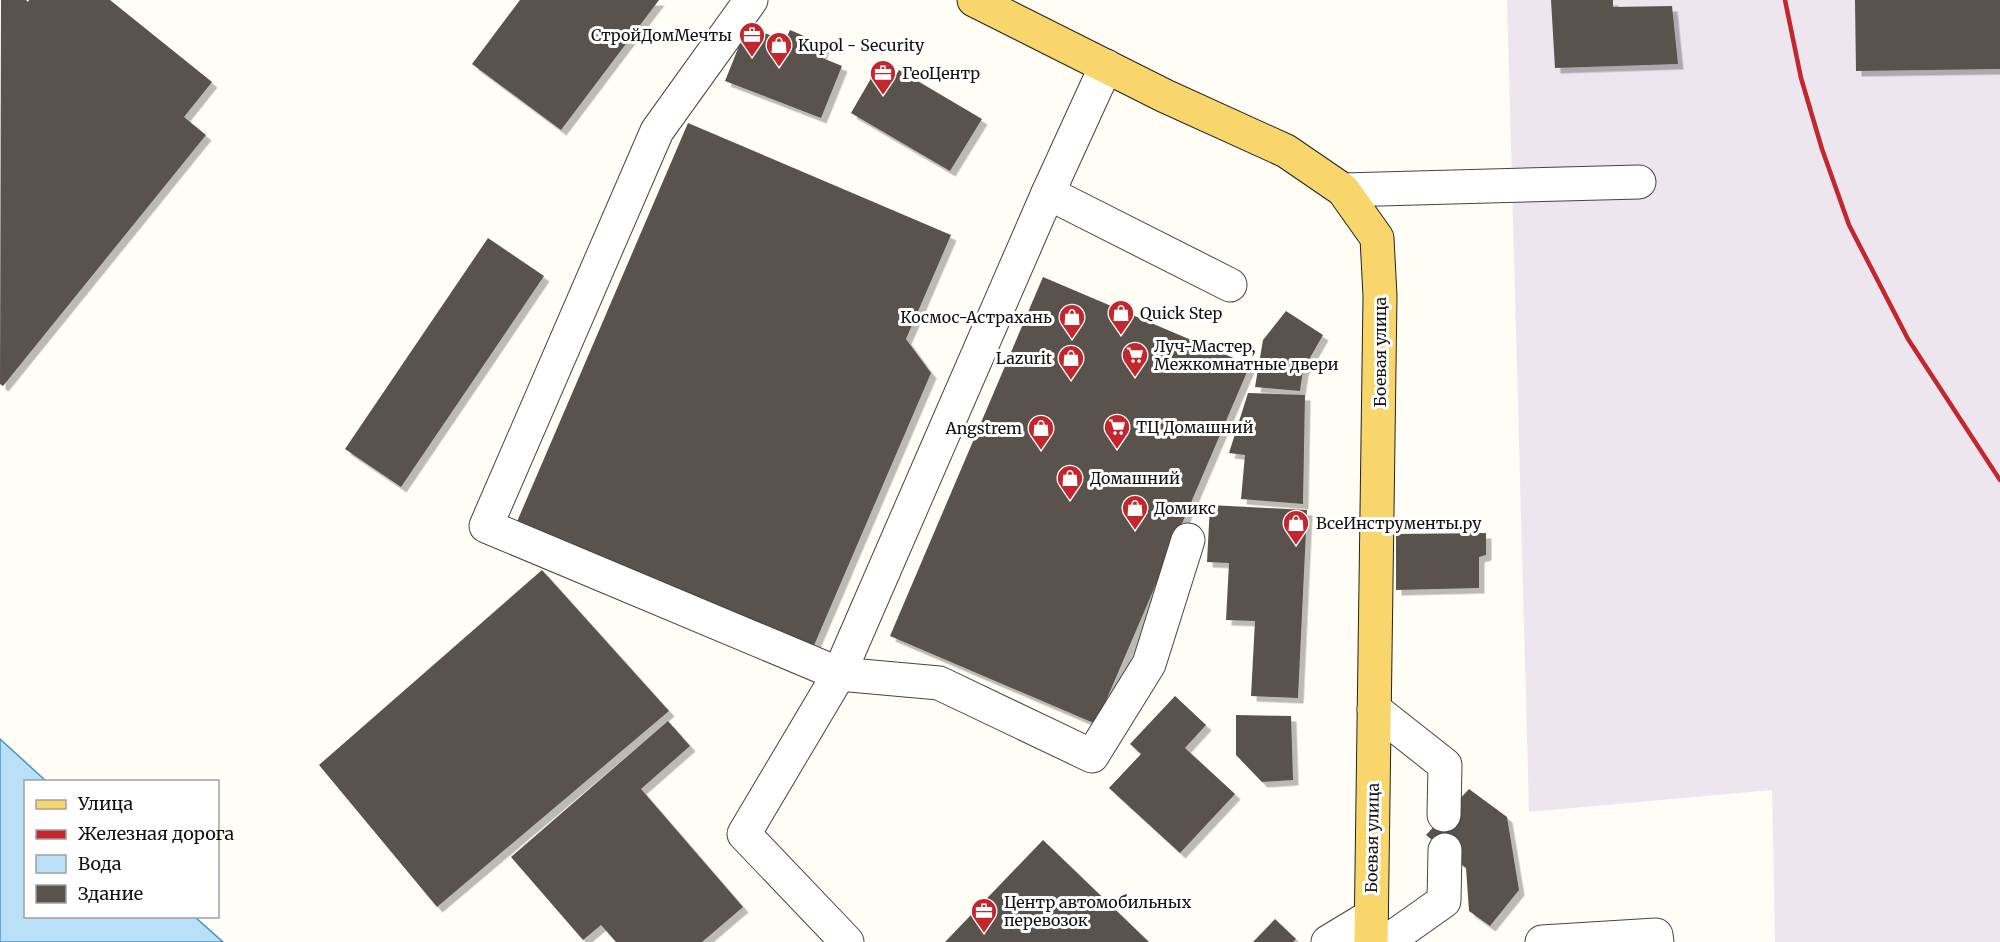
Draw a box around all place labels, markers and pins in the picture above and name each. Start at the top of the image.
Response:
office icon: СтройДомМечты [737,20,767,58]
place label: СтройДомМечты [591,25,732,45]
shop icon: Kupol - Security [764,30,794,68]
place label: Kupol - Security [798,35,925,55]
office icon: ГеоЦентр [868,58,898,96]
place label: ГеоЦентр [902,63,980,83]
shop icon: Quick Step [1106,298,1136,336]
shop icon: Космос-Астрахань [1057,302,1087,340]
place label: Quick Step [1140,303,1222,323]
place label: Космос-Астрахань [900,307,1052,327]
place label: Луч-Мастер, Межкомнатные двери [1154,336,1339,374]
supermarket icon: Луч-Мастер, Межкомнатные двери [1120,340,1150,378]
shop icon: Lazurit [1056,343,1086,381]
place label: Lazurit [996,348,1053,368]
supermarket icon: ТЦ Домашний [1102,412,1132,450]
shop icon: Angstrem [1026,413,1056,451]
place label: ТЦ Домашний [1136,417,1254,437]
place label: Angstrem [944,418,1022,438]
shop icon: Домашний [1055,463,1085,501]
place label: Домашний [1090,468,1180,488]
shop icon: Домикс [1120,493,1150,531]
place label: Домикс [1154,498,1216,518]
shop icon: ВсеИнструменты.ру [1281,508,1311,546]
place label: ВсеИнструменты.ру [1316,513,1482,533]
place label: Центр автомобильных перевозок [1004,892,1192,930]
office icon: Центр автомобильных перевозок [969,896,999,934]

